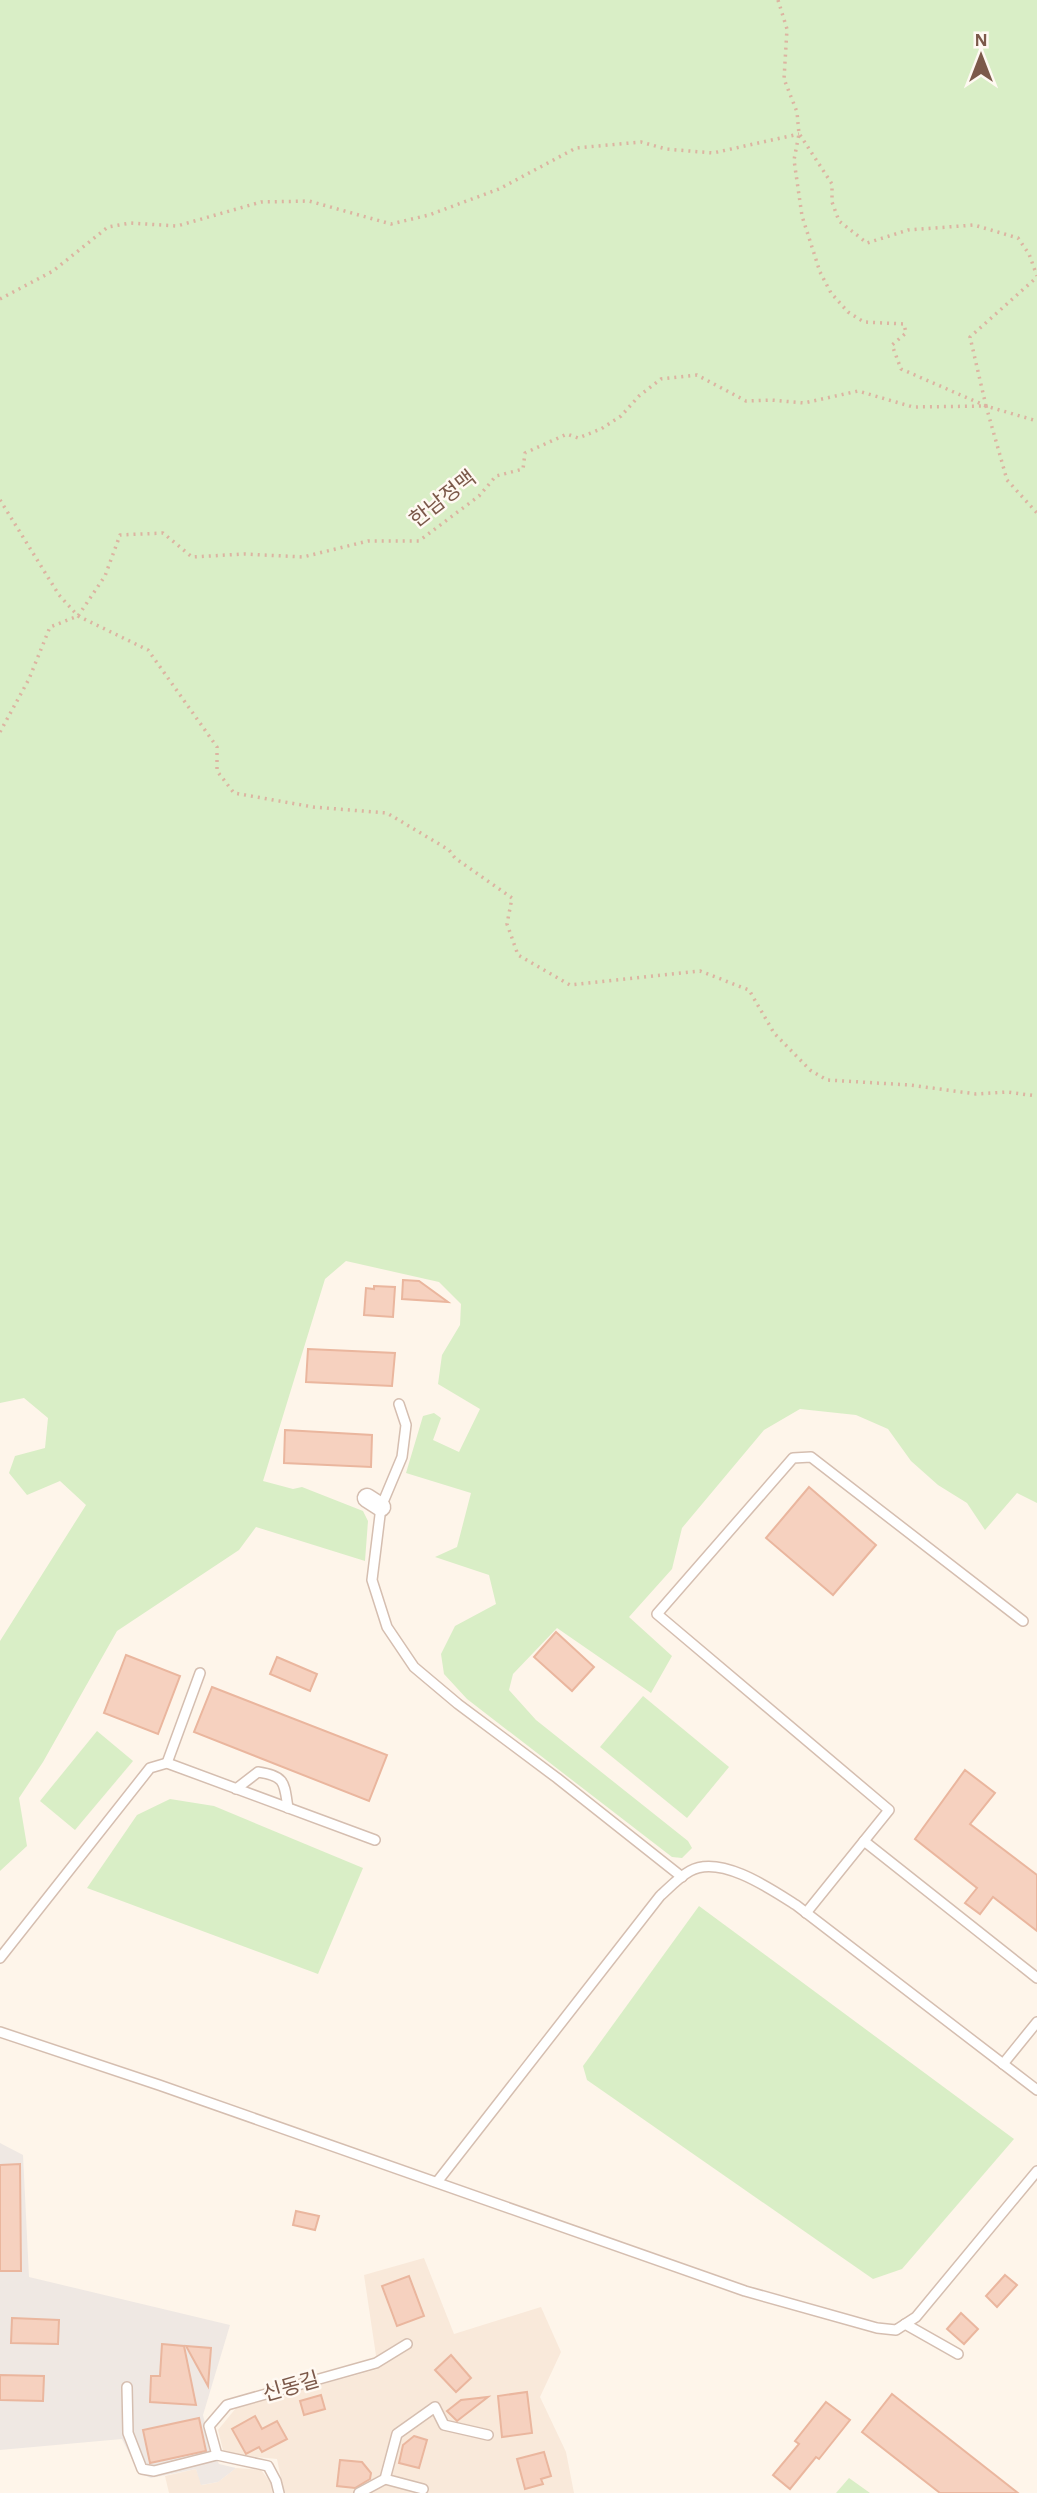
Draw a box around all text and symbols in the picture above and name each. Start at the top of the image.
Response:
north arrow [946,21,1016,91]
text: N [974,31,988,50]
street label: 한남정맥 [405,466,480,531]
street label: 신동길 [260,2368,322,2405]

